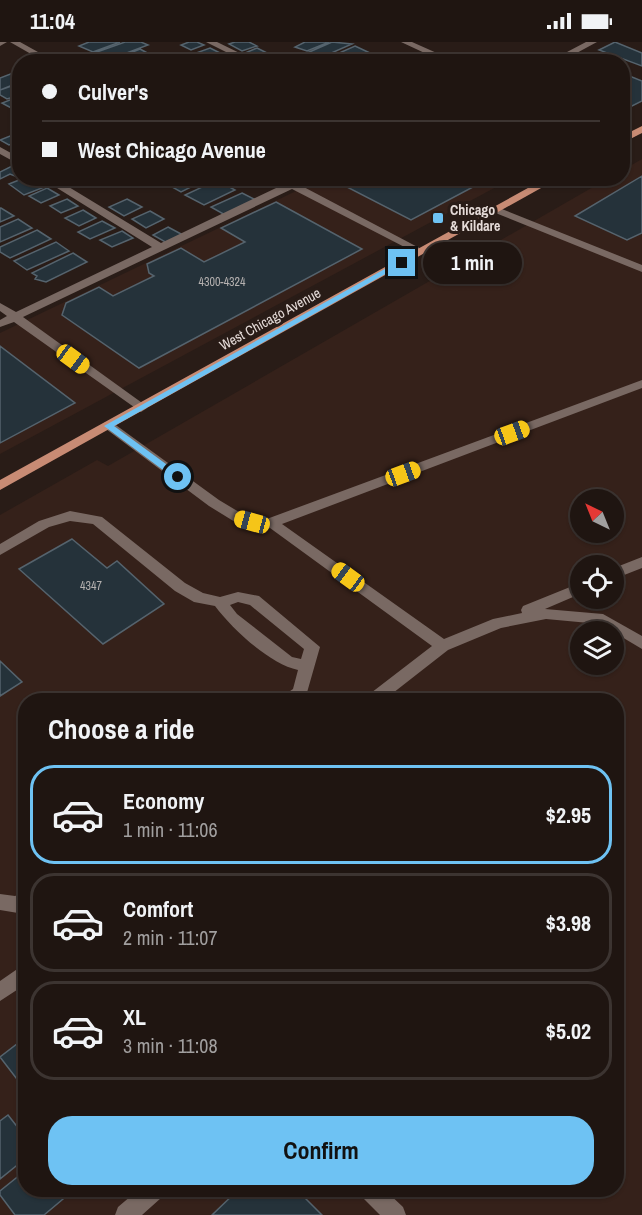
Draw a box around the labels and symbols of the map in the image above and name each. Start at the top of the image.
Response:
place label: Chicago & Kildare [450,201,500,235]
marker: Chicago & Kildare [431,211,445,225]
callout: 1 min [423,242,522,284]
route end [388,249,415,276]
house number: 4300-4324 [198,274,246,290]
street label: West Chicago Avenue [216,284,324,354]
car [53,341,93,377]
car [492,418,532,448]
car [383,459,423,489]
route start [164,463,191,490]
north arrow [570,489,624,543]
car [232,509,272,535]
car [328,559,368,595]
house number: 4347 [80,578,102,594]

